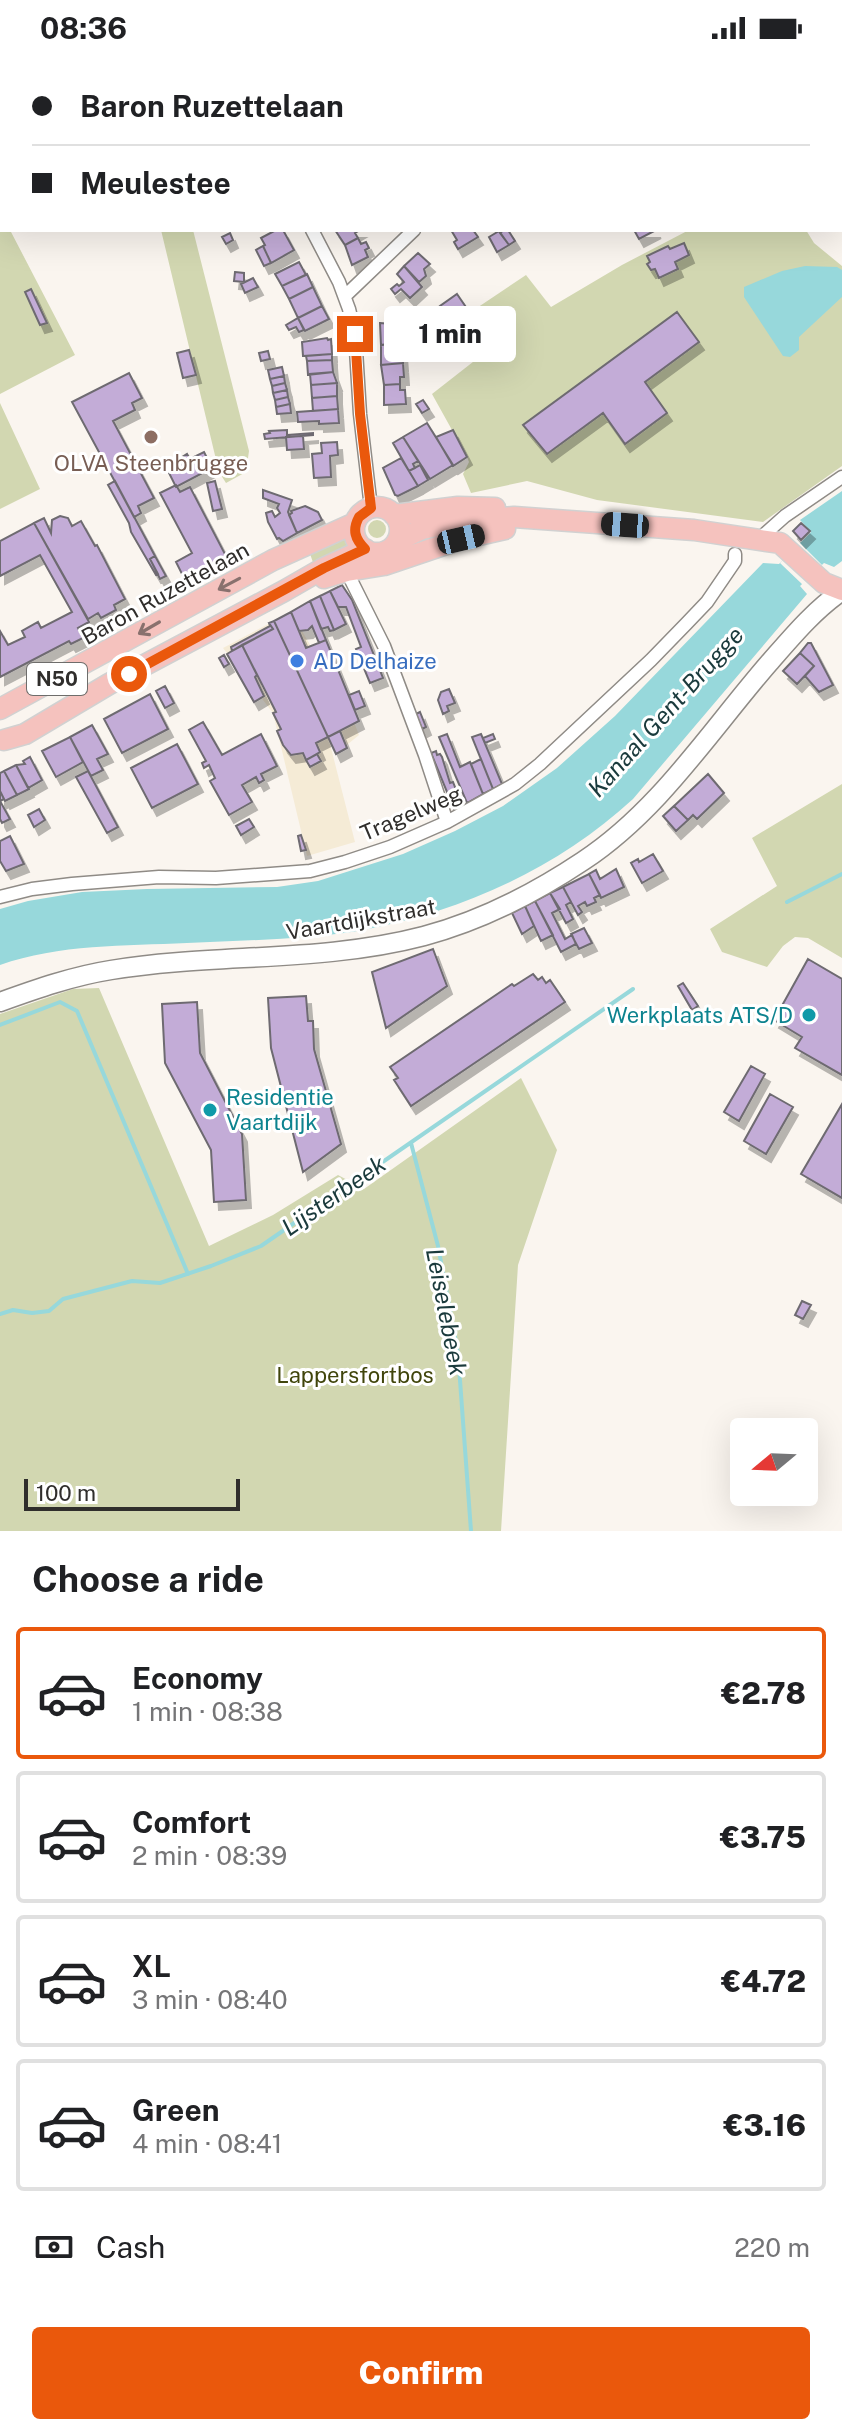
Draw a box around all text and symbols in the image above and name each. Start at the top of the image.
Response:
text: 08:36 [40,10,127,46]
text: Baron Ruzettelaan [80,88,344,124]
text: Meulestee [80,165,231,201]
callout: 1 min [383,306,515,362]
route end [337,316,373,352]
text: 1 min [418,318,482,349]
marker: OLVA Steenbrugge [142,428,160,446]
place label: OLVA Steenbrugge [54,450,248,476]
car [600,511,650,539]
car [435,522,487,556]
street label: Baron Ruzettelaan [77,536,253,650]
one-way arrow [217,577,241,593]
one-way arrow [138,620,161,636]
water label: Kanaal Gent-Brugge [582,621,749,802]
place label: AD Delhaize [313,648,437,674]
marker: AD Delhaize [288,652,306,670]
route start [111,656,147,692]
road number: N50 [27,663,87,695]
street label: Tragelweg [356,780,466,846]
street label: Vaartdijkstraat [284,893,438,945]
place label: Werkplaats ATS/D [607,1002,793,1028]
marker: Werkplaats ATS/D [800,1006,818,1024]
place label: Residentie Vaartdijk [226,1084,334,1135]
marker: Residentie Vaartdijk [201,1101,219,1119]
water label: Lijsterbeek [276,1149,391,1241]
water label: Leiselebeek [421,1246,473,1378]
park label: Lappersfortbos [276,1362,434,1388]
north arrow [730,1418,818,1506]
map controls [730,1418,818,1506]
scale bar [24,1475,240,1511]
text: 100 m [36,1480,96,1506]
text: Choose a ride [32,1558,264,1600]
icon: car [36,1657,108,1729]
text: Economy [132,1660,263,1696]
text: €2.78 [721,1675,806,1711]
text: 1 min · 08:38 [132,1696,283,1727]
icon: car [36,1801,108,1873]
text: Comfort [132,1804,251,1840]
text: €3.75 [720,1819,806,1855]
text: 2 min · 08:39 [132,1840,287,1871]
icon: car [36,1945,108,2017]
text: XL [132,1948,171,1984]
text: €4.72 [721,1963,806,1999]
text: 3 min · 08:40 [132,1984,288,2015]
icon: car [36,2089,108,2161]
text: Green [132,2092,219,2128]
text: €3.16 [723,2107,806,2143]
text: 4 min · 08:41 [132,2128,282,2159]
icon: cash [32,2225,76,2269]
text: Cash [96,2229,165,2265]
text: 220 m [734,2232,810,2263]
button: Confirm [32,2327,810,2419]

